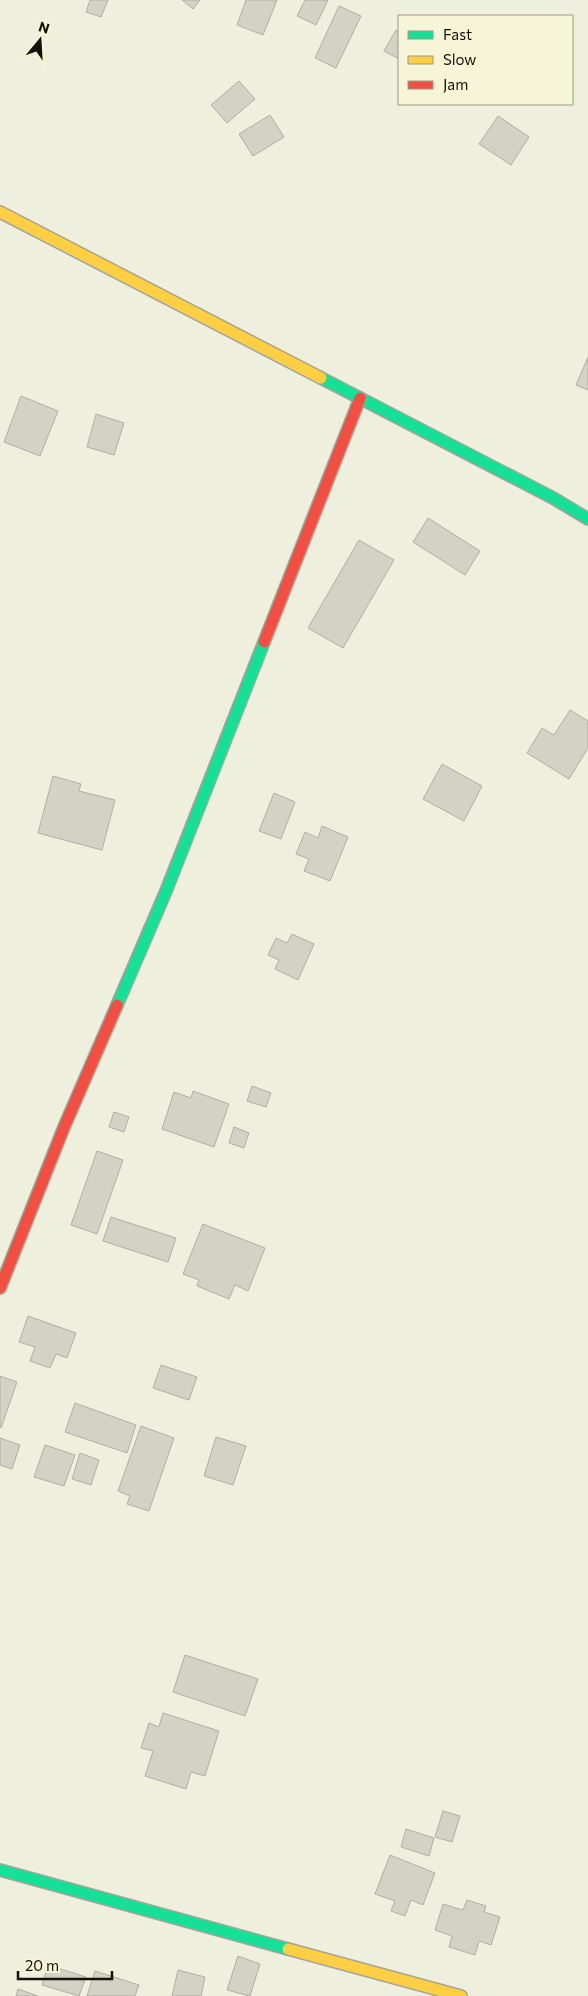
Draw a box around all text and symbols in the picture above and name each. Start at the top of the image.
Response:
north arrow [15,15,65,65]
legend [398,15,573,105]
text: N [37,17,52,37]
text: Fast [443,25,472,43]
text: Slow [443,50,476,68]
text: Jam [443,75,468,93]
scale bar [18,1948,111,1980]
text: 20 m [25,1956,59,1974]

